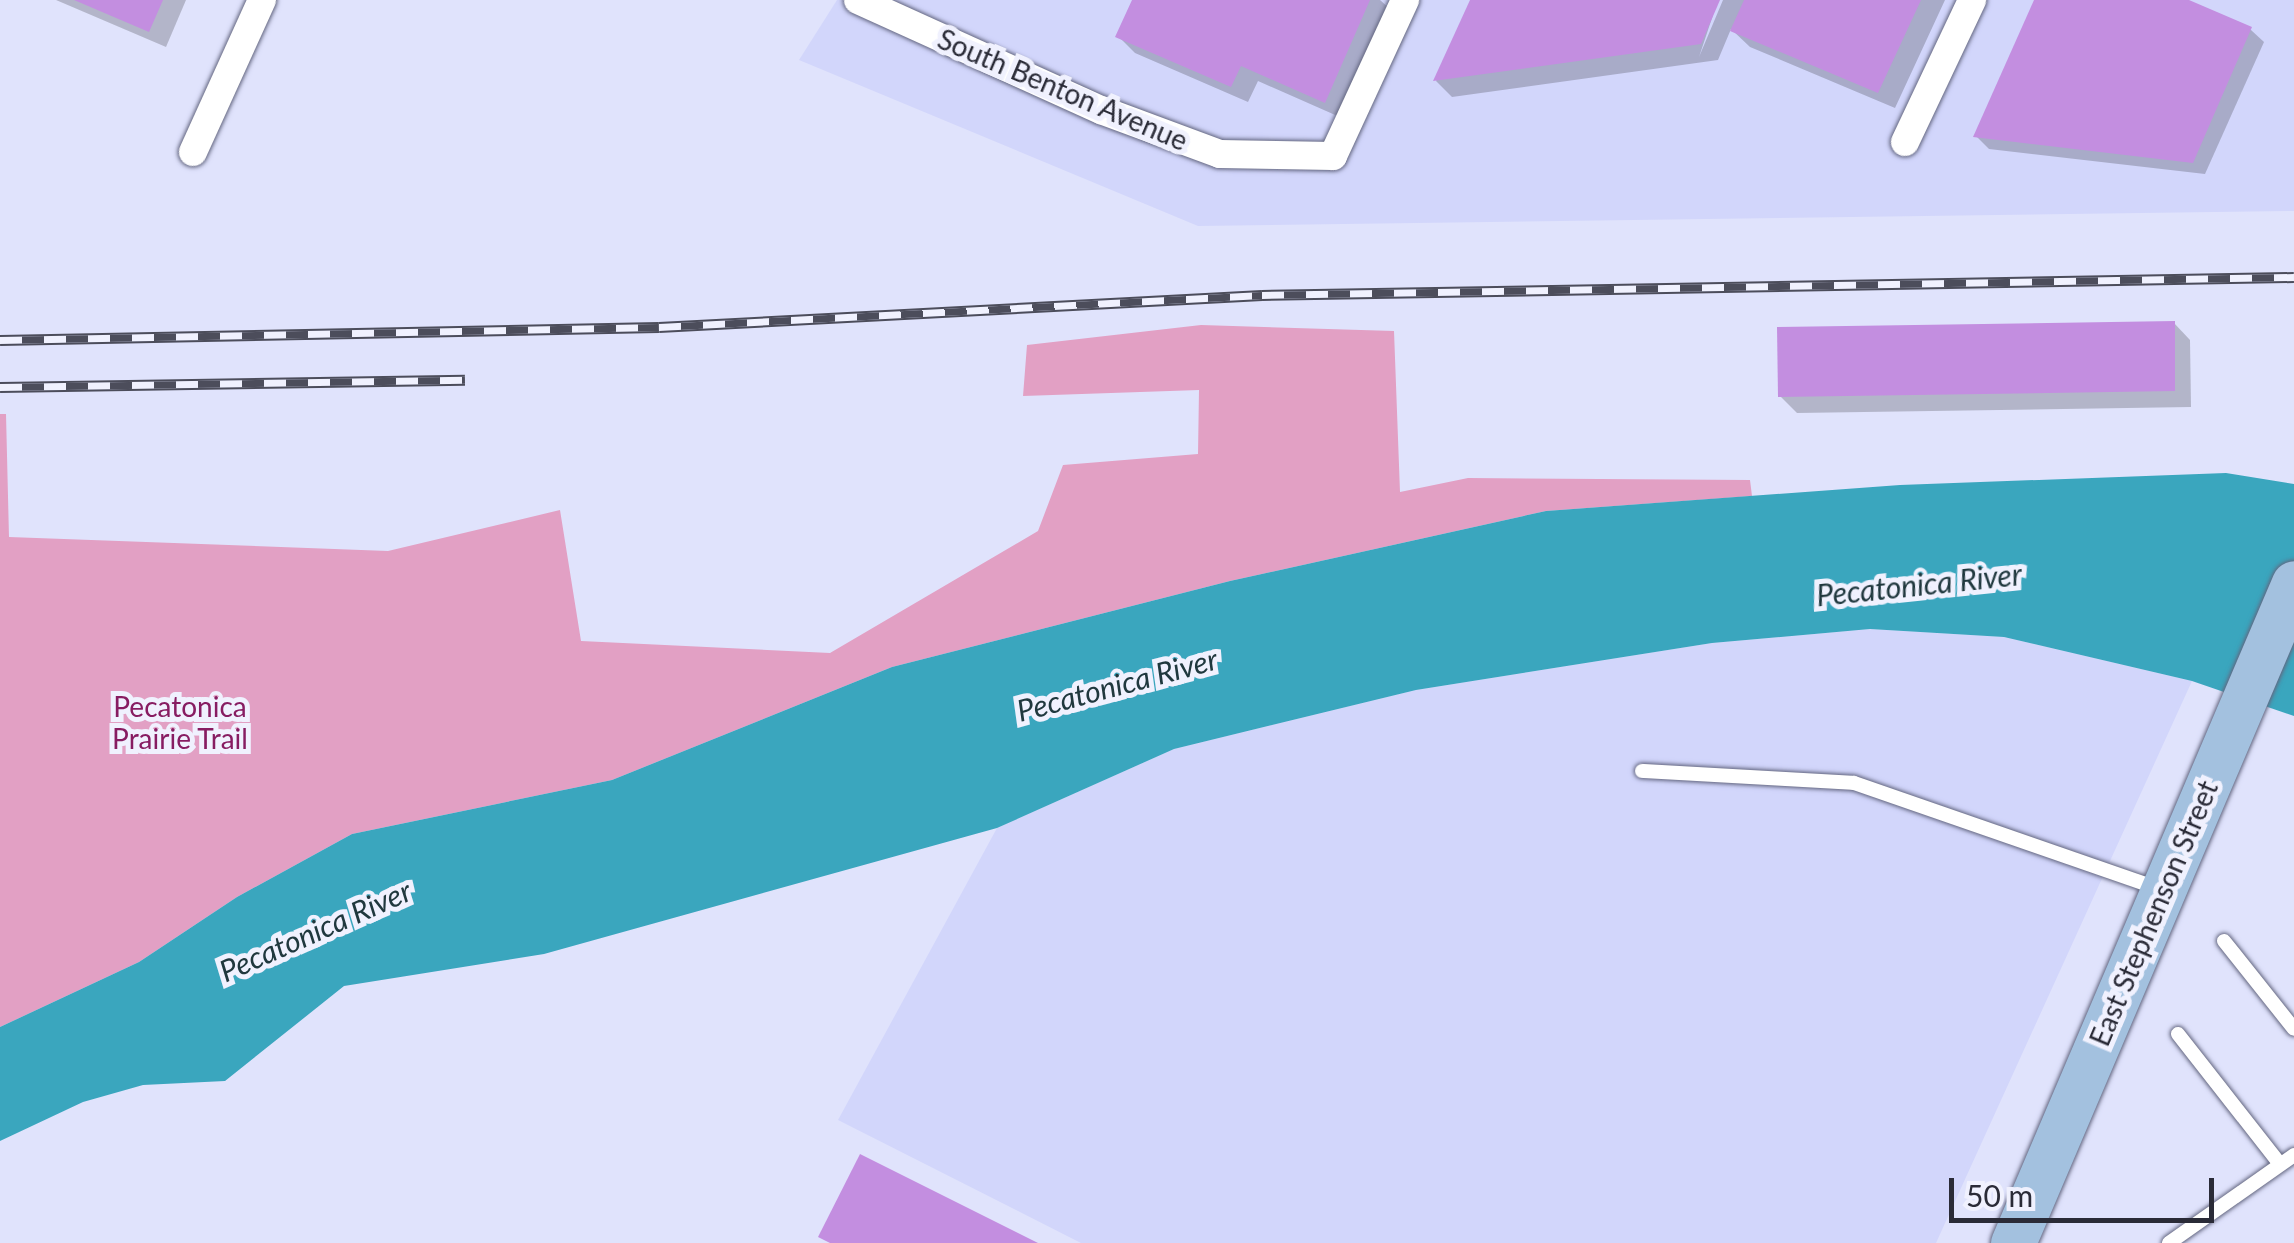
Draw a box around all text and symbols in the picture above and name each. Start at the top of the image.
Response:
street label: South Benton Avenue [933,21,1193,157]
water label: Pecatonica River [1814,555,2024,613]
water label: Pecatonica River [1013,640,1221,728]
park label: Pecatonica Prairie Trail [112,689,248,755]
street label: East Stephenson Street [2082,775,2224,1051]
water label: Pecatonica River [213,872,417,988]
scale bar [1954,1158,2219,1220]
text: 50 m [1966,1177,2033,1213]

